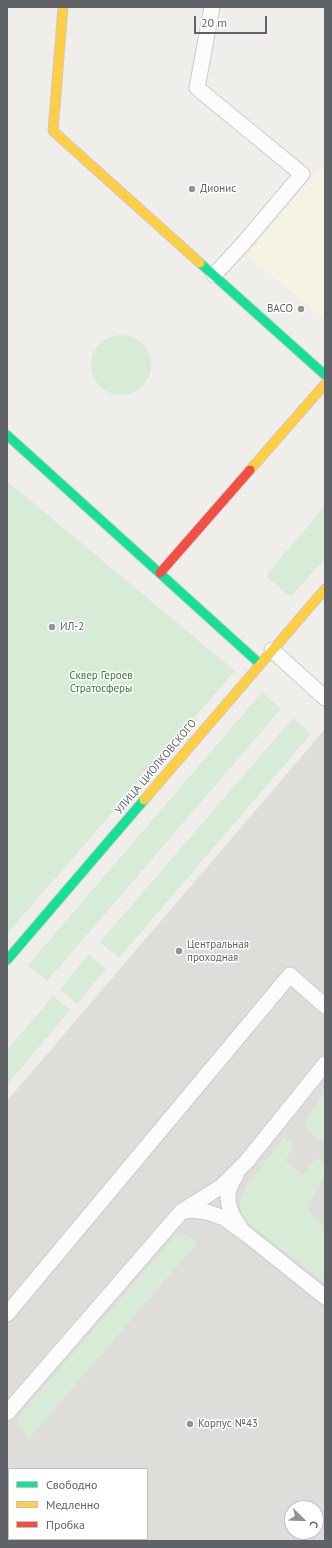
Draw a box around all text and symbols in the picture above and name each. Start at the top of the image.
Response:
scale bar [196,8,269,34]
text: 20 m [201,15,227,30]
place label: Дионис [200,182,236,196]
marker: Дионис [187,184,197,194]
place label: ВАСО [267,302,293,316]
marker: ВАСО [296,304,306,314]
place label: ИЛ-2 [60,620,84,634]
marker: ИЛ-2 [47,622,57,632]
park label: Сквер Героев Стратосферы [69,669,133,695]
street label: УЛИЦА ЦИОЛКОВСКОГО [113,717,199,817]
place label: Центральная проходная [187,938,249,964]
marker: Центральная проходная [174,946,184,956]
place label: Корпус №43 [198,1417,258,1431]
marker: Корпус №43 [185,1419,195,1429]
legend [8,1468,148,1540]
text: Свободно [46,1477,97,1492]
text: Медленно [46,1497,100,1512]
north arrow [284,1500,324,1540]
text: Пробка [46,1517,85,1532]
text: С [306,1519,322,1530]

